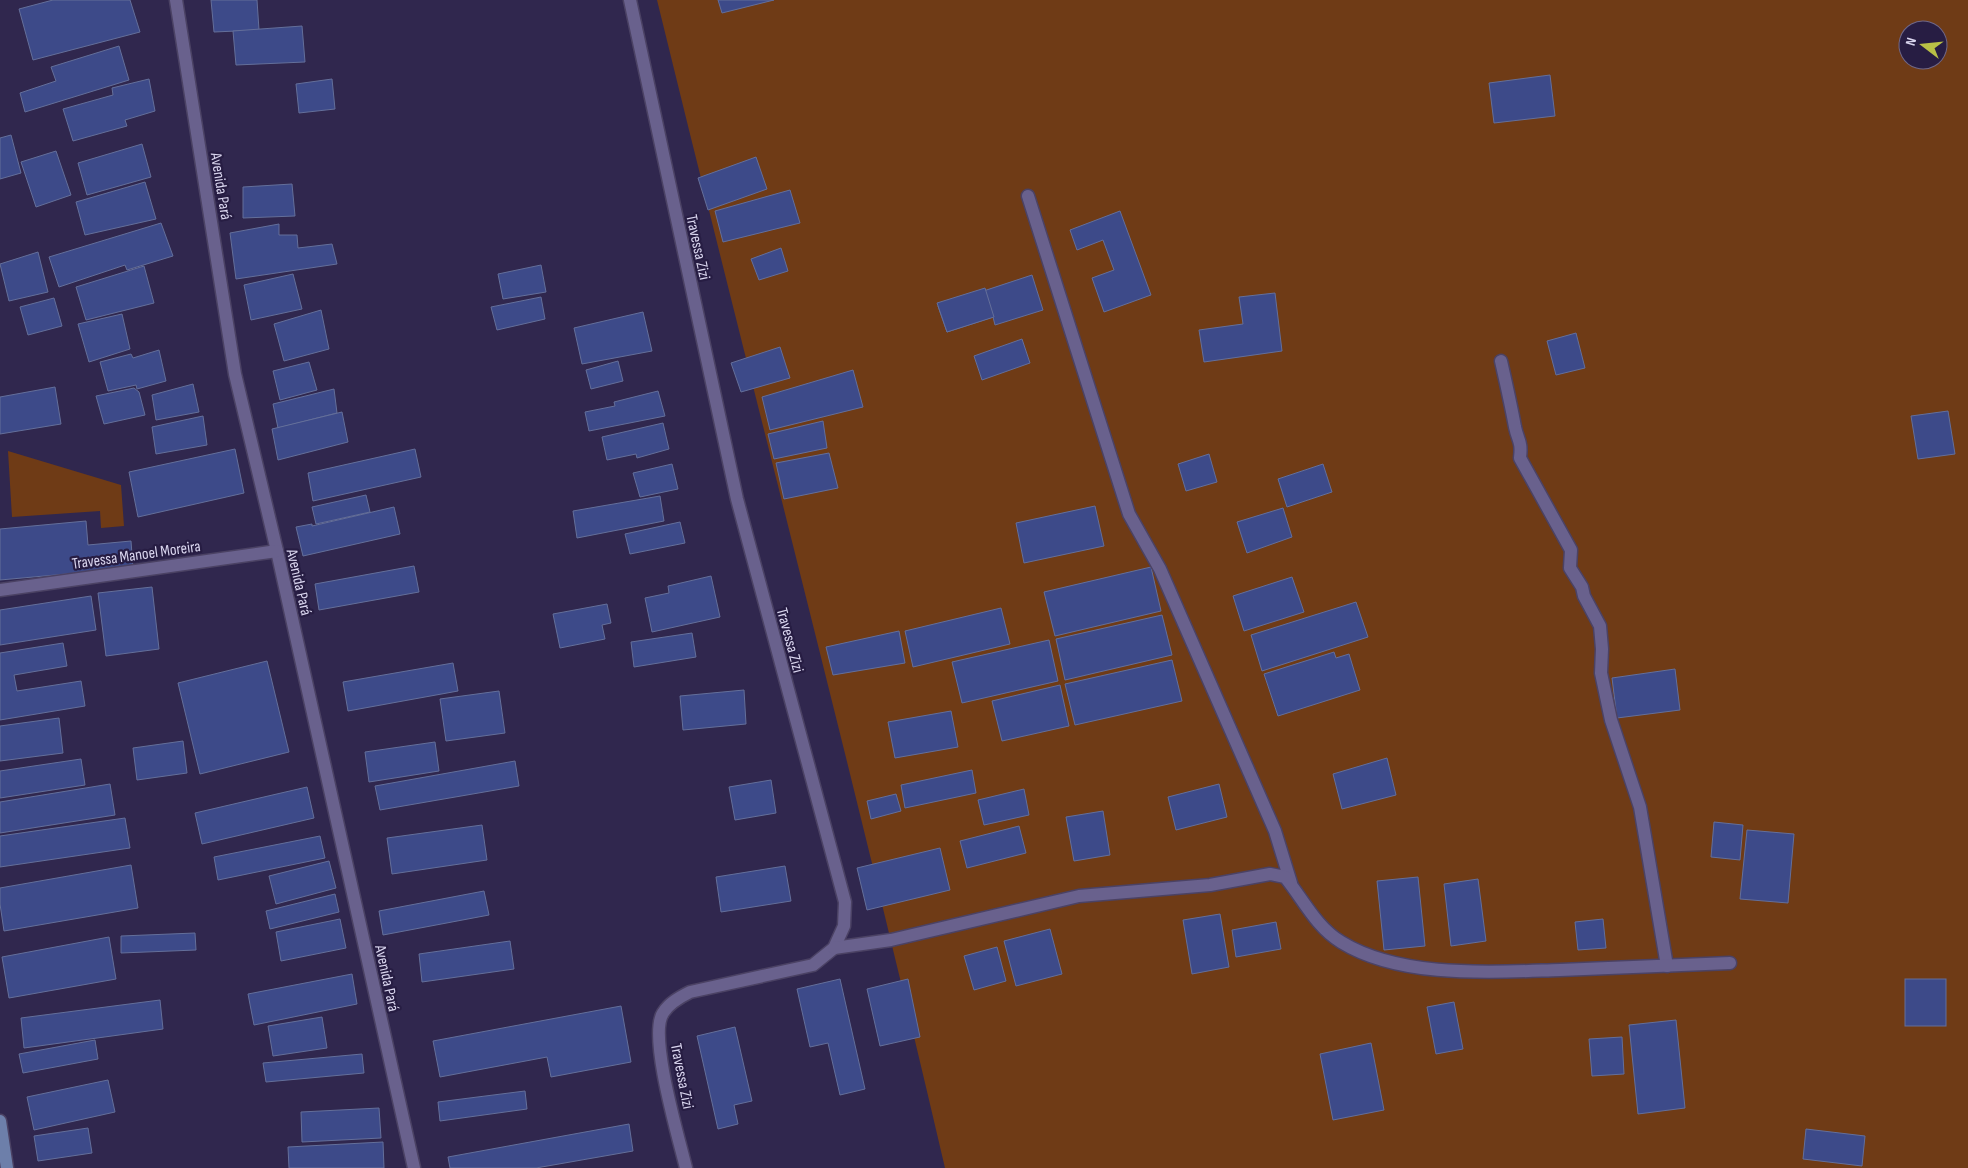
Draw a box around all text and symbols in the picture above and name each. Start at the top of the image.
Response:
north arrow [1898,20,1948,70]
text: N [1902,36,1920,47]
street label: Avenida Pará [206,150,235,221]
street label: Travessa Zizi [681,213,714,282]
street label: Travessa Manoel Moreira [71,537,202,574]
street label: Avenida Pará [281,546,315,617]
street label: Travessa Zizi [772,606,807,675]
street label: Avenida Pará [370,942,403,1013]
street label: Travessa Zizi [666,1042,697,1111]

